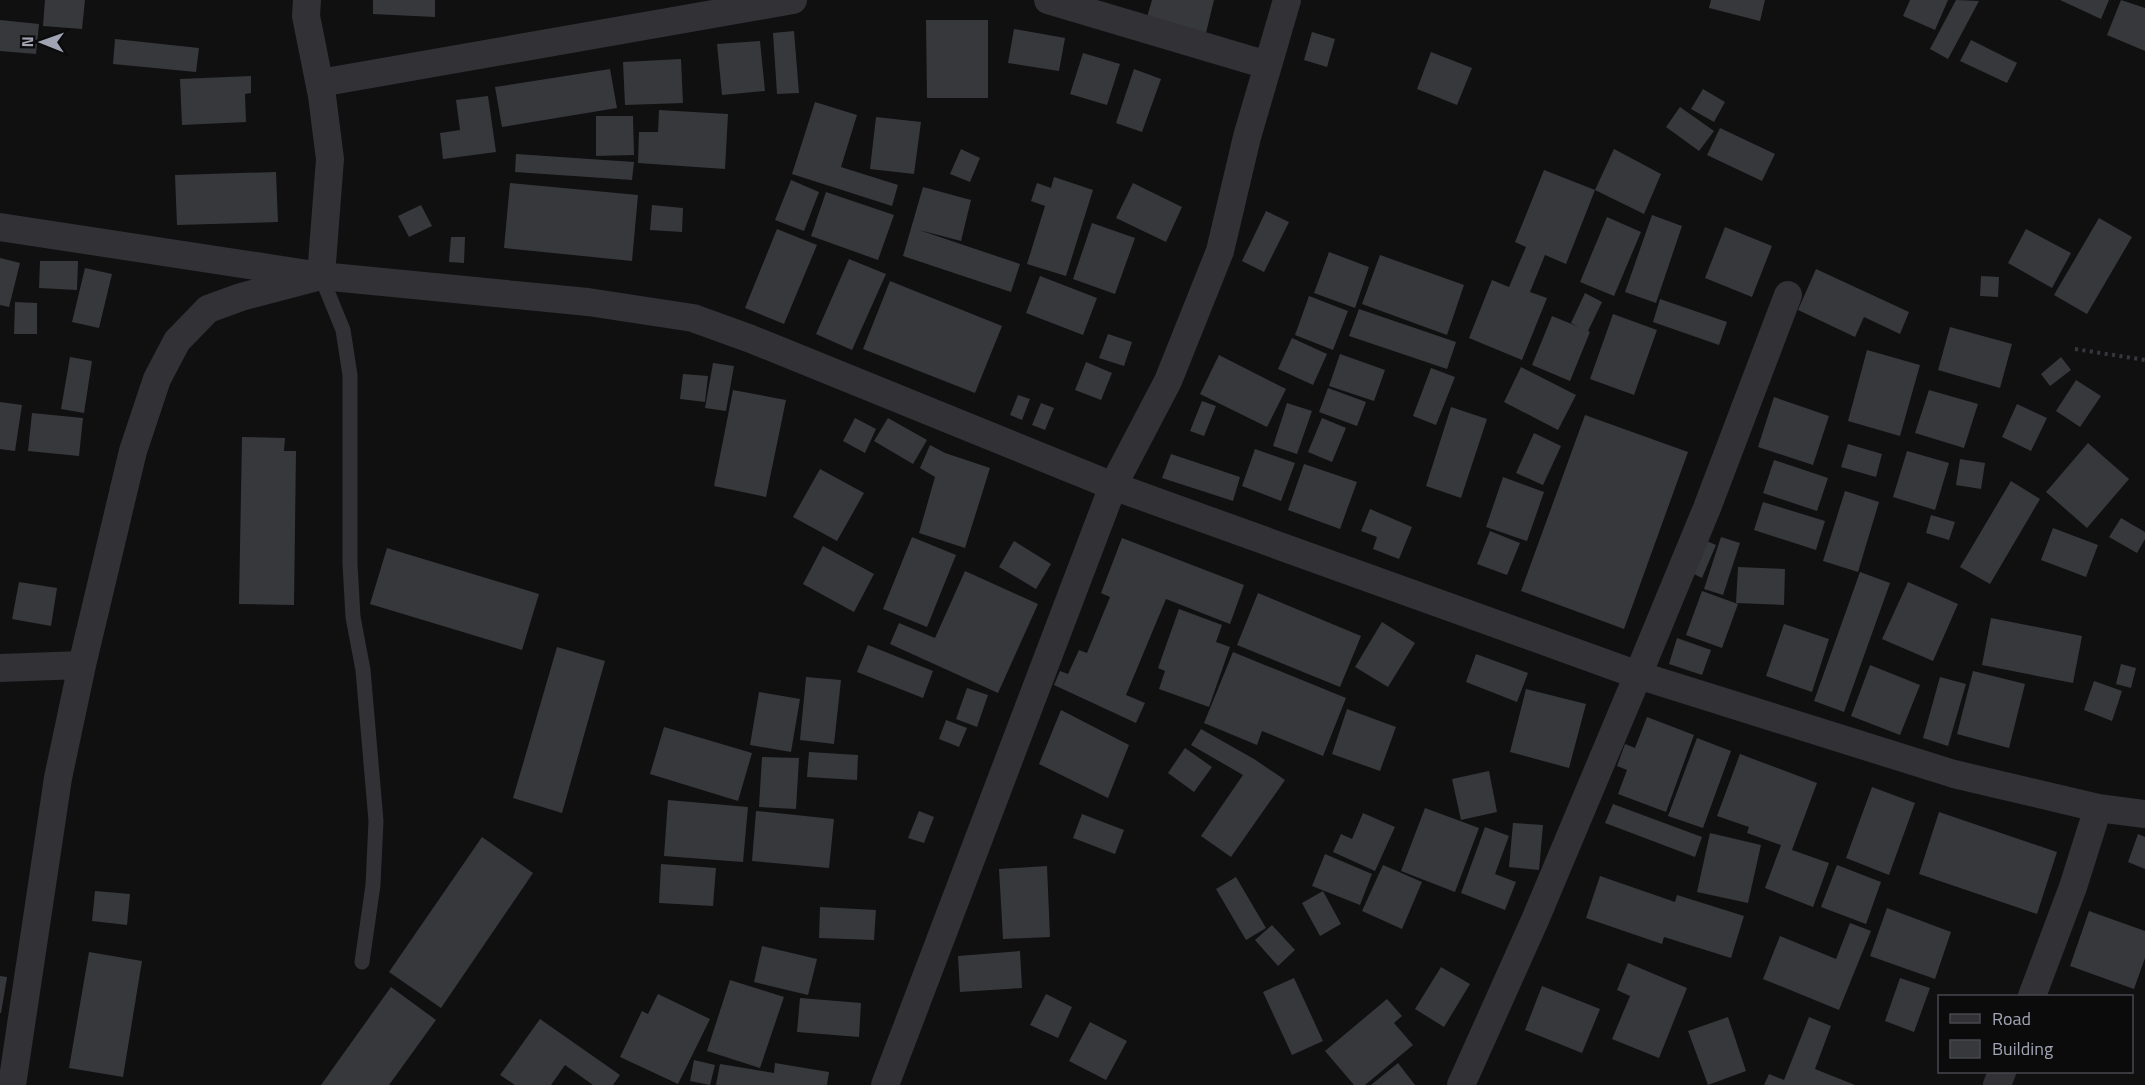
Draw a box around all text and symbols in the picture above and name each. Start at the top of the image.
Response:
north arrow [12,12,72,72]
text: N [15,36,39,47]
legend [1938,995,2133,1073]
text: Road [1992,1005,2031,1032]
text: Building [1992,1035,2053,1062]

